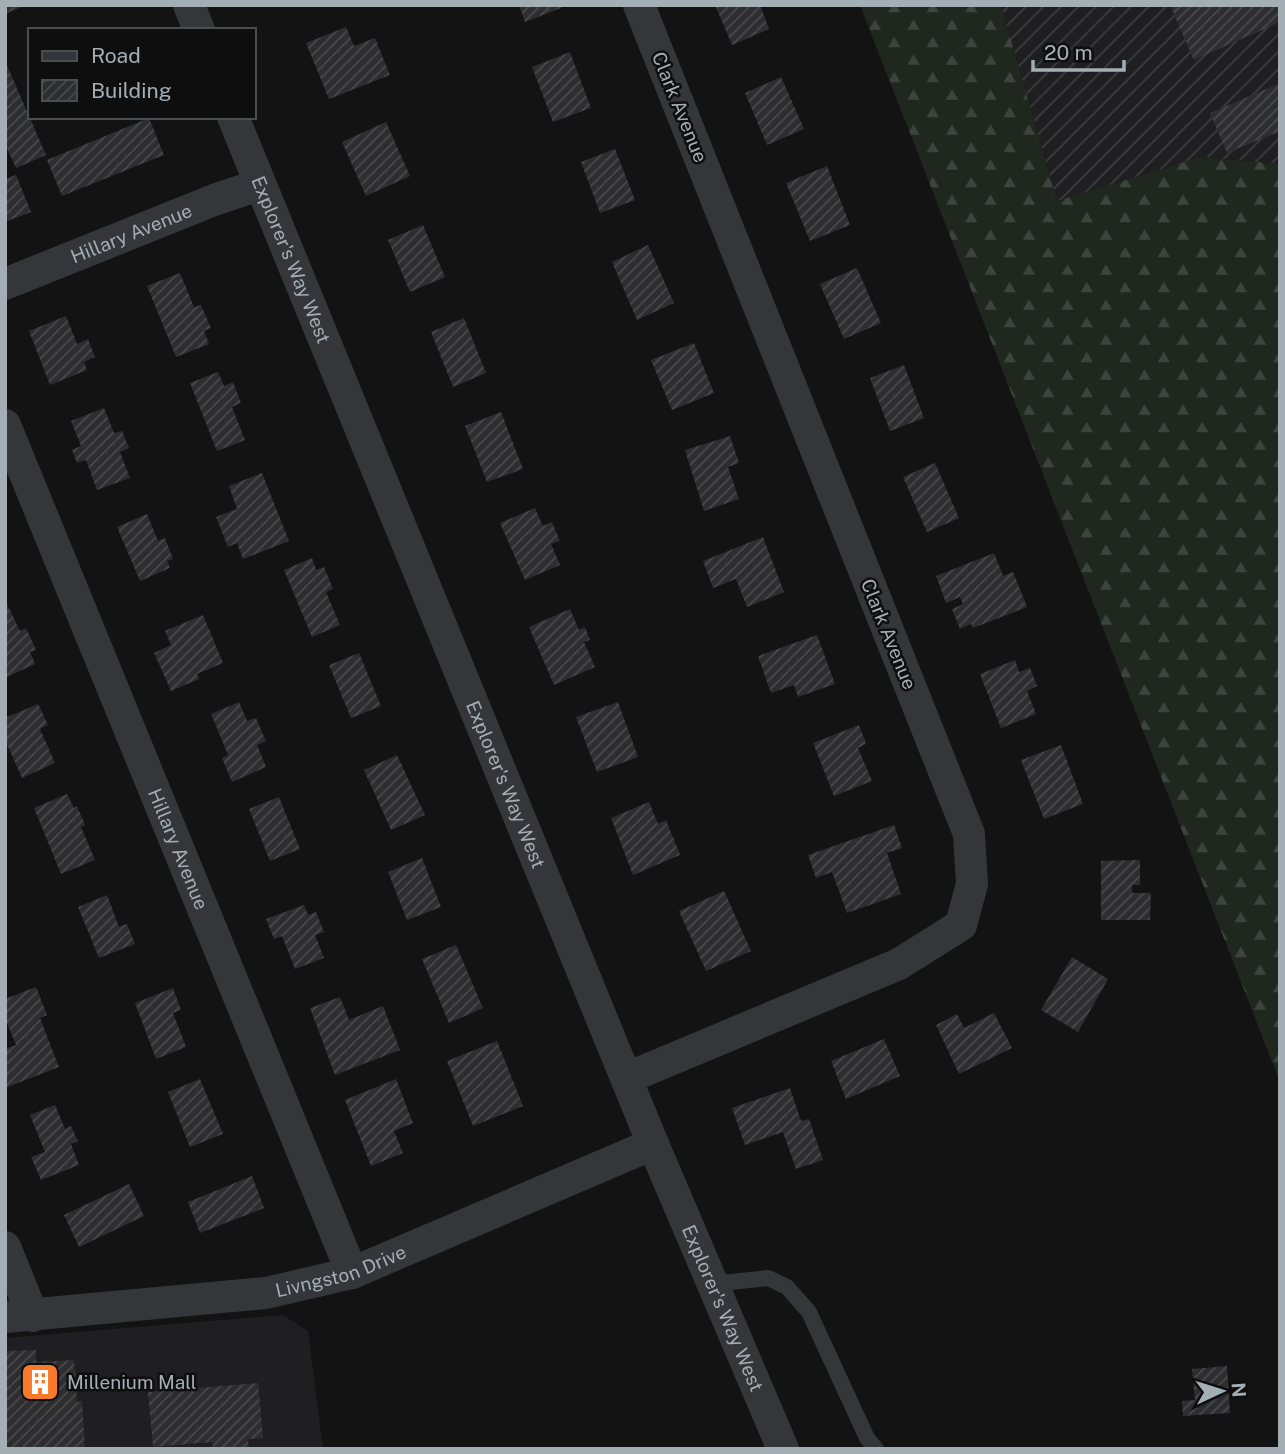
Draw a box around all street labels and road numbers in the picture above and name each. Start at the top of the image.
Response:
street label: Clark Avenue [648,49,712,165]
street label: Explorer's Way West [247,173,335,346]
street label: Hillary Avenue [67,199,195,268]
street label: Clark Avenue [857,576,921,692]
street label: Explorer's Way West [462,697,550,871]
street label: Hillary Avenue [144,785,213,913]
street label: Explorer's Way West [678,1222,768,1395]
street label: Livngston Drive [273,1240,409,1301]

